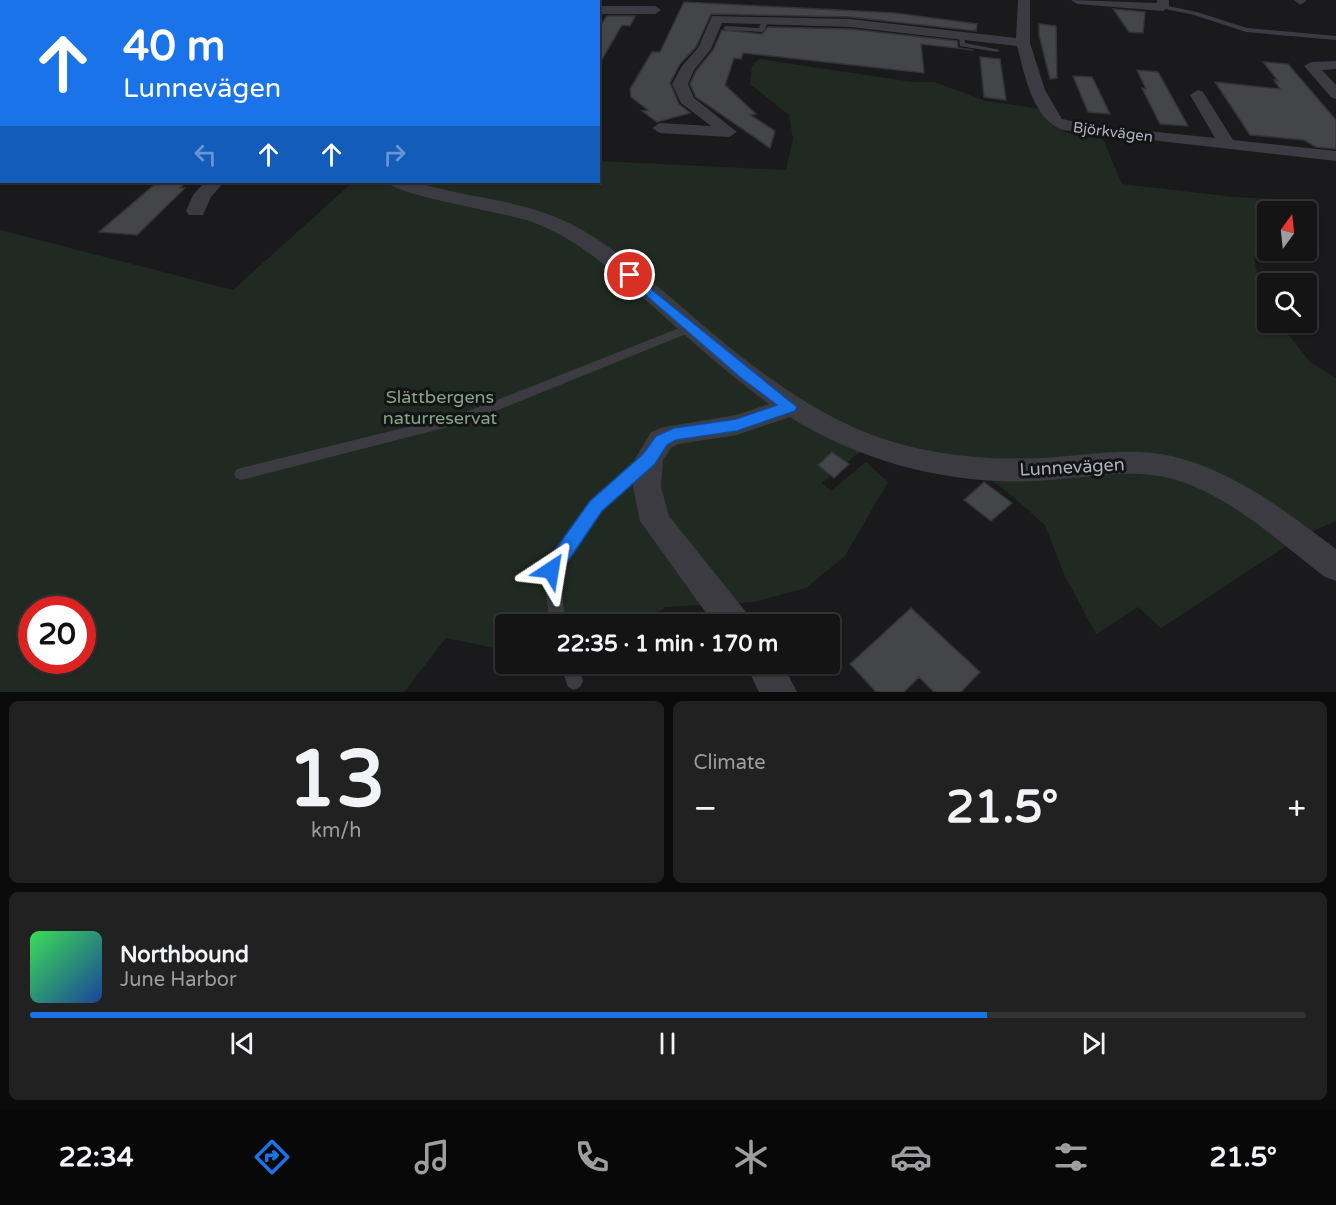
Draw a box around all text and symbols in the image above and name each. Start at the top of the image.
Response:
text: 40 m [123,21,225,72]
icon: ahead [24,24,102,102]
text: Lunnevägen [123,72,281,105]
street label: Björkvägen [1072,118,1154,146]
icon: left [189,138,222,171]
icon: ahead [252,138,285,171]
icon: ahead [315,138,348,171]
icon: right [378,138,411,171]
north arrow [1257,201,1317,261]
map controls [1257,201,1317,333]
pin [604,249,655,300]
icon: arrive [613,258,646,291]
button: search [1257,273,1317,333]
park label: Slättbergens naturreservat [383,386,497,429]
street label: Lunnevägen [1019,453,1125,481]
position arrow [519,538,583,602]
speed limit sign: 20 [18,596,96,674]
text: 22:35 · 1 min · 170 m [557,631,778,657]
text: 13 [287,733,385,827]
text: Climate [694,751,766,775]
text: 21.5° [946,781,1059,835]
text: − [694,789,717,828]
text: + [1287,789,1306,828]
text: km/h [311,819,361,843]
text: Northbound [120,942,249,968]
text: June Harbor [120,968,237,992]
icon: previous [226,1027,259,1060]
icon: pause [651,1027,684,1060]
icon: next [1077,1027,1110,1060]
icon: directions [251,1136,293,1178]
icon: music [411,1136,453,1178]
icon: phone [571,1136,613,1178]
icon: climate [730,1136,772,1178]
icon: car [890,1136,932,1178]
icon: filters [1050,1136,1092,1178]
text: 22:34 [59,1141,134,1174]
text: 21.5° [1210,1141,1277,1174]

